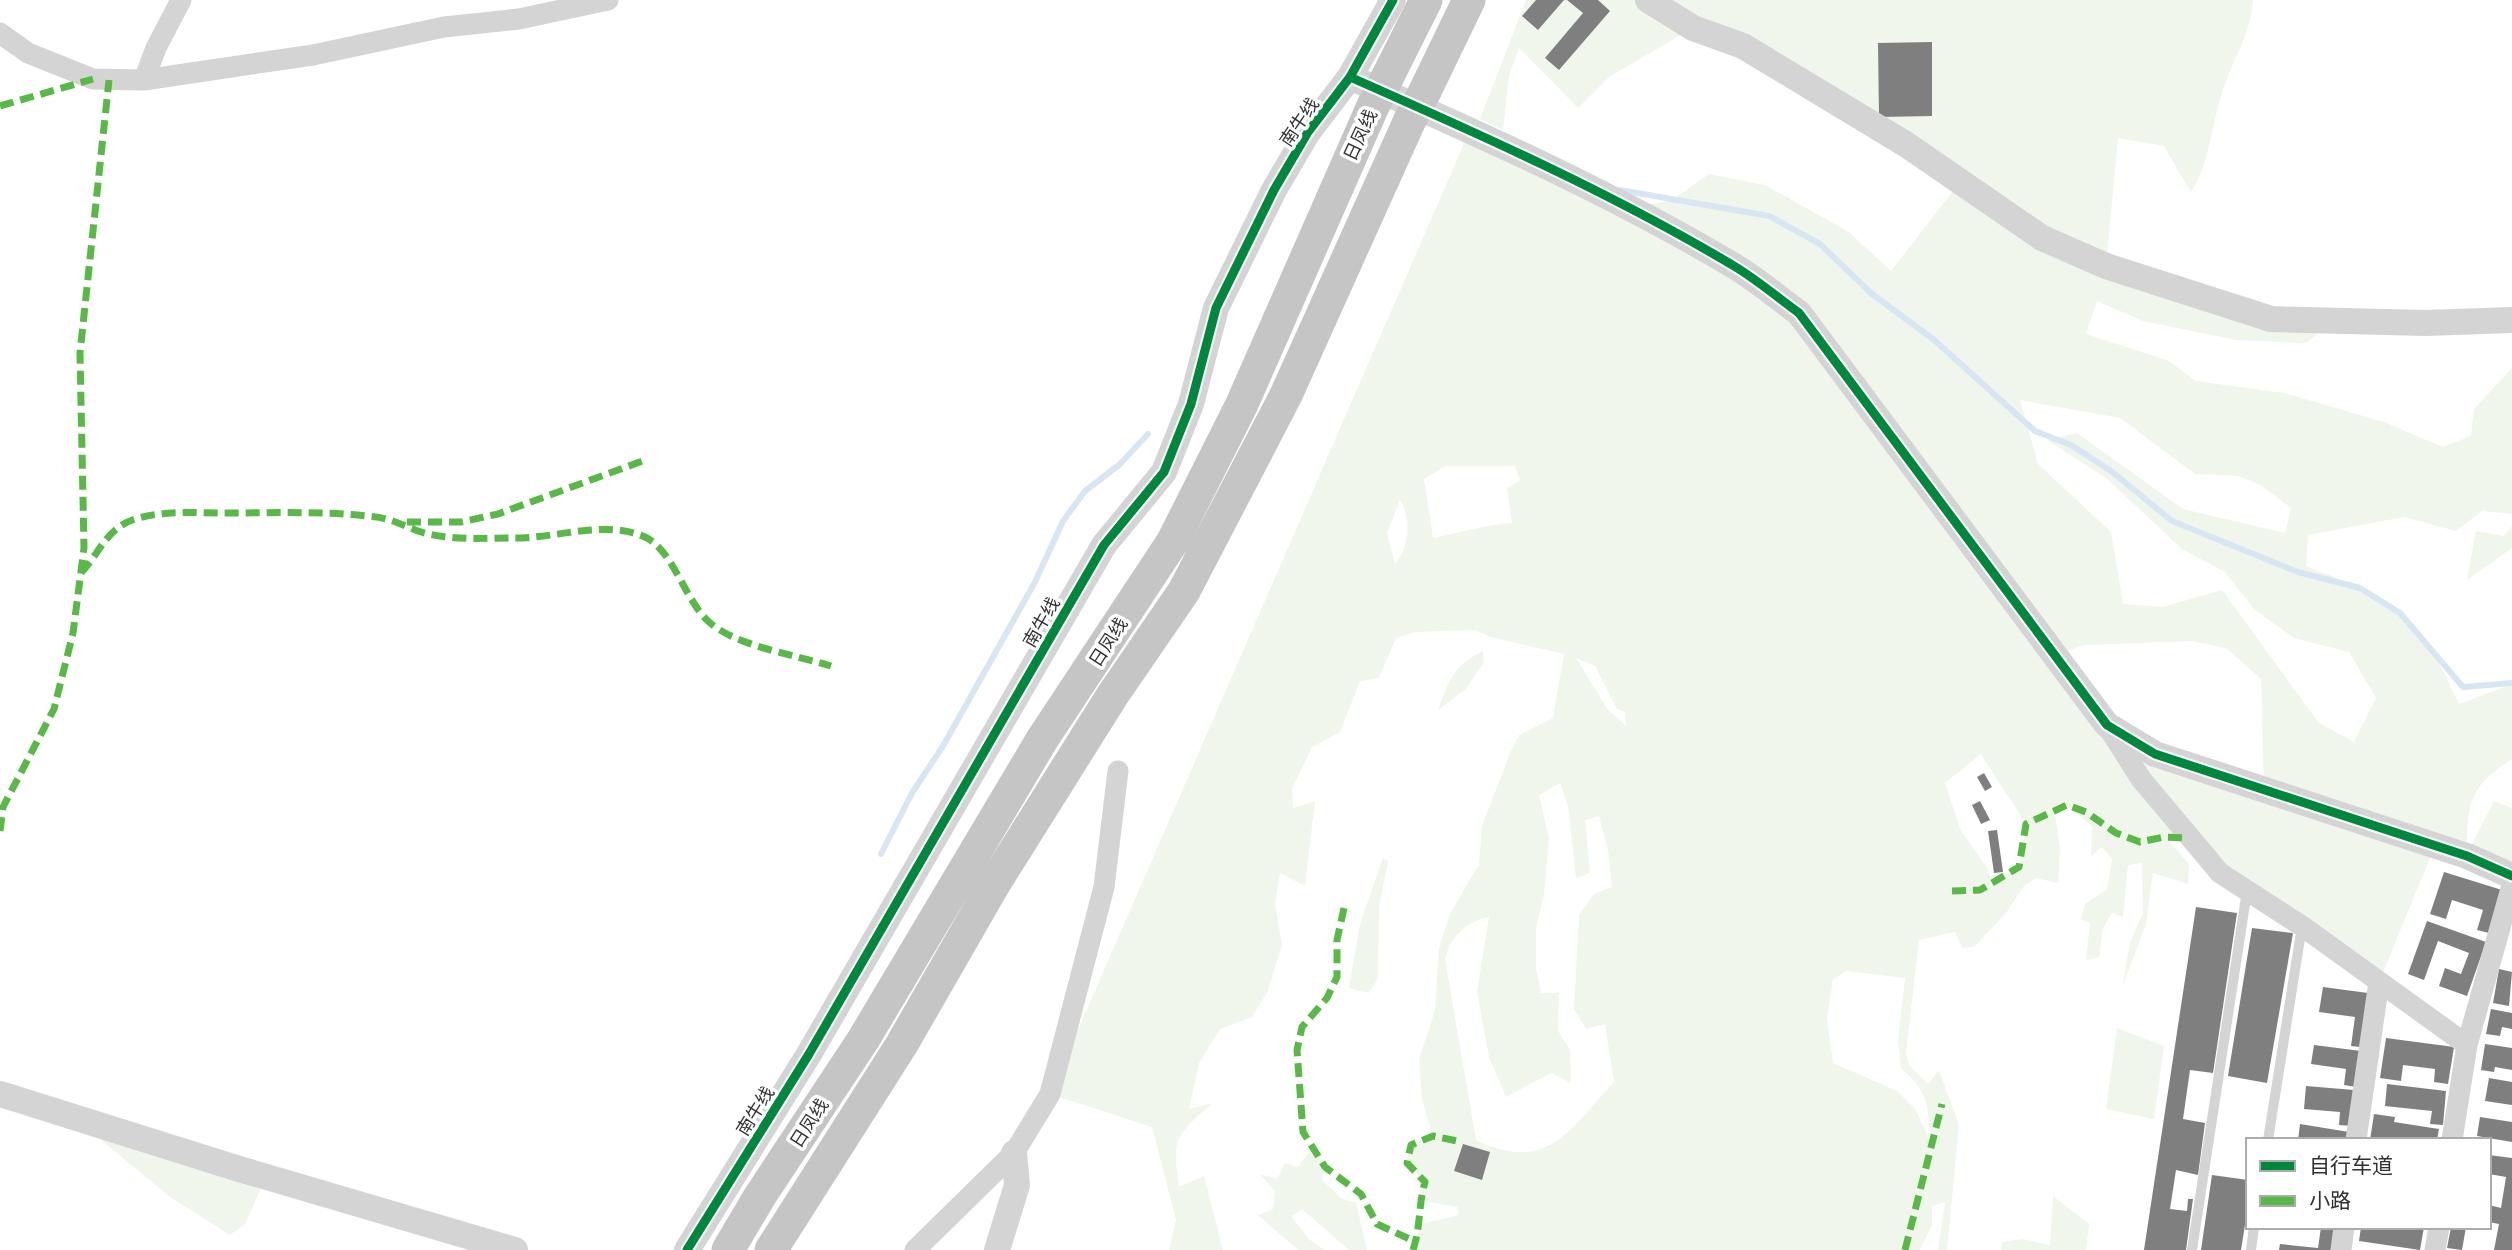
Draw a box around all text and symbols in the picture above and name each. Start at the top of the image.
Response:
street label: 南牛线 [1274,93,1324,151]
street label: 日凤线 [1338,106,1382,164]
street label: 南牛线 [1018,593,1064,651]
street label: 日凤线 [1084,613,1132,671]
street label: 南牛线 [731,1082,779,1140]
street label: 日凤线 [785,1094,833,1152]
legend [2246,1138,2491,1229]
text: 自行车道 [2309,1152,2393,1179]
text: 小路 [2309,1187,2351,1214]

